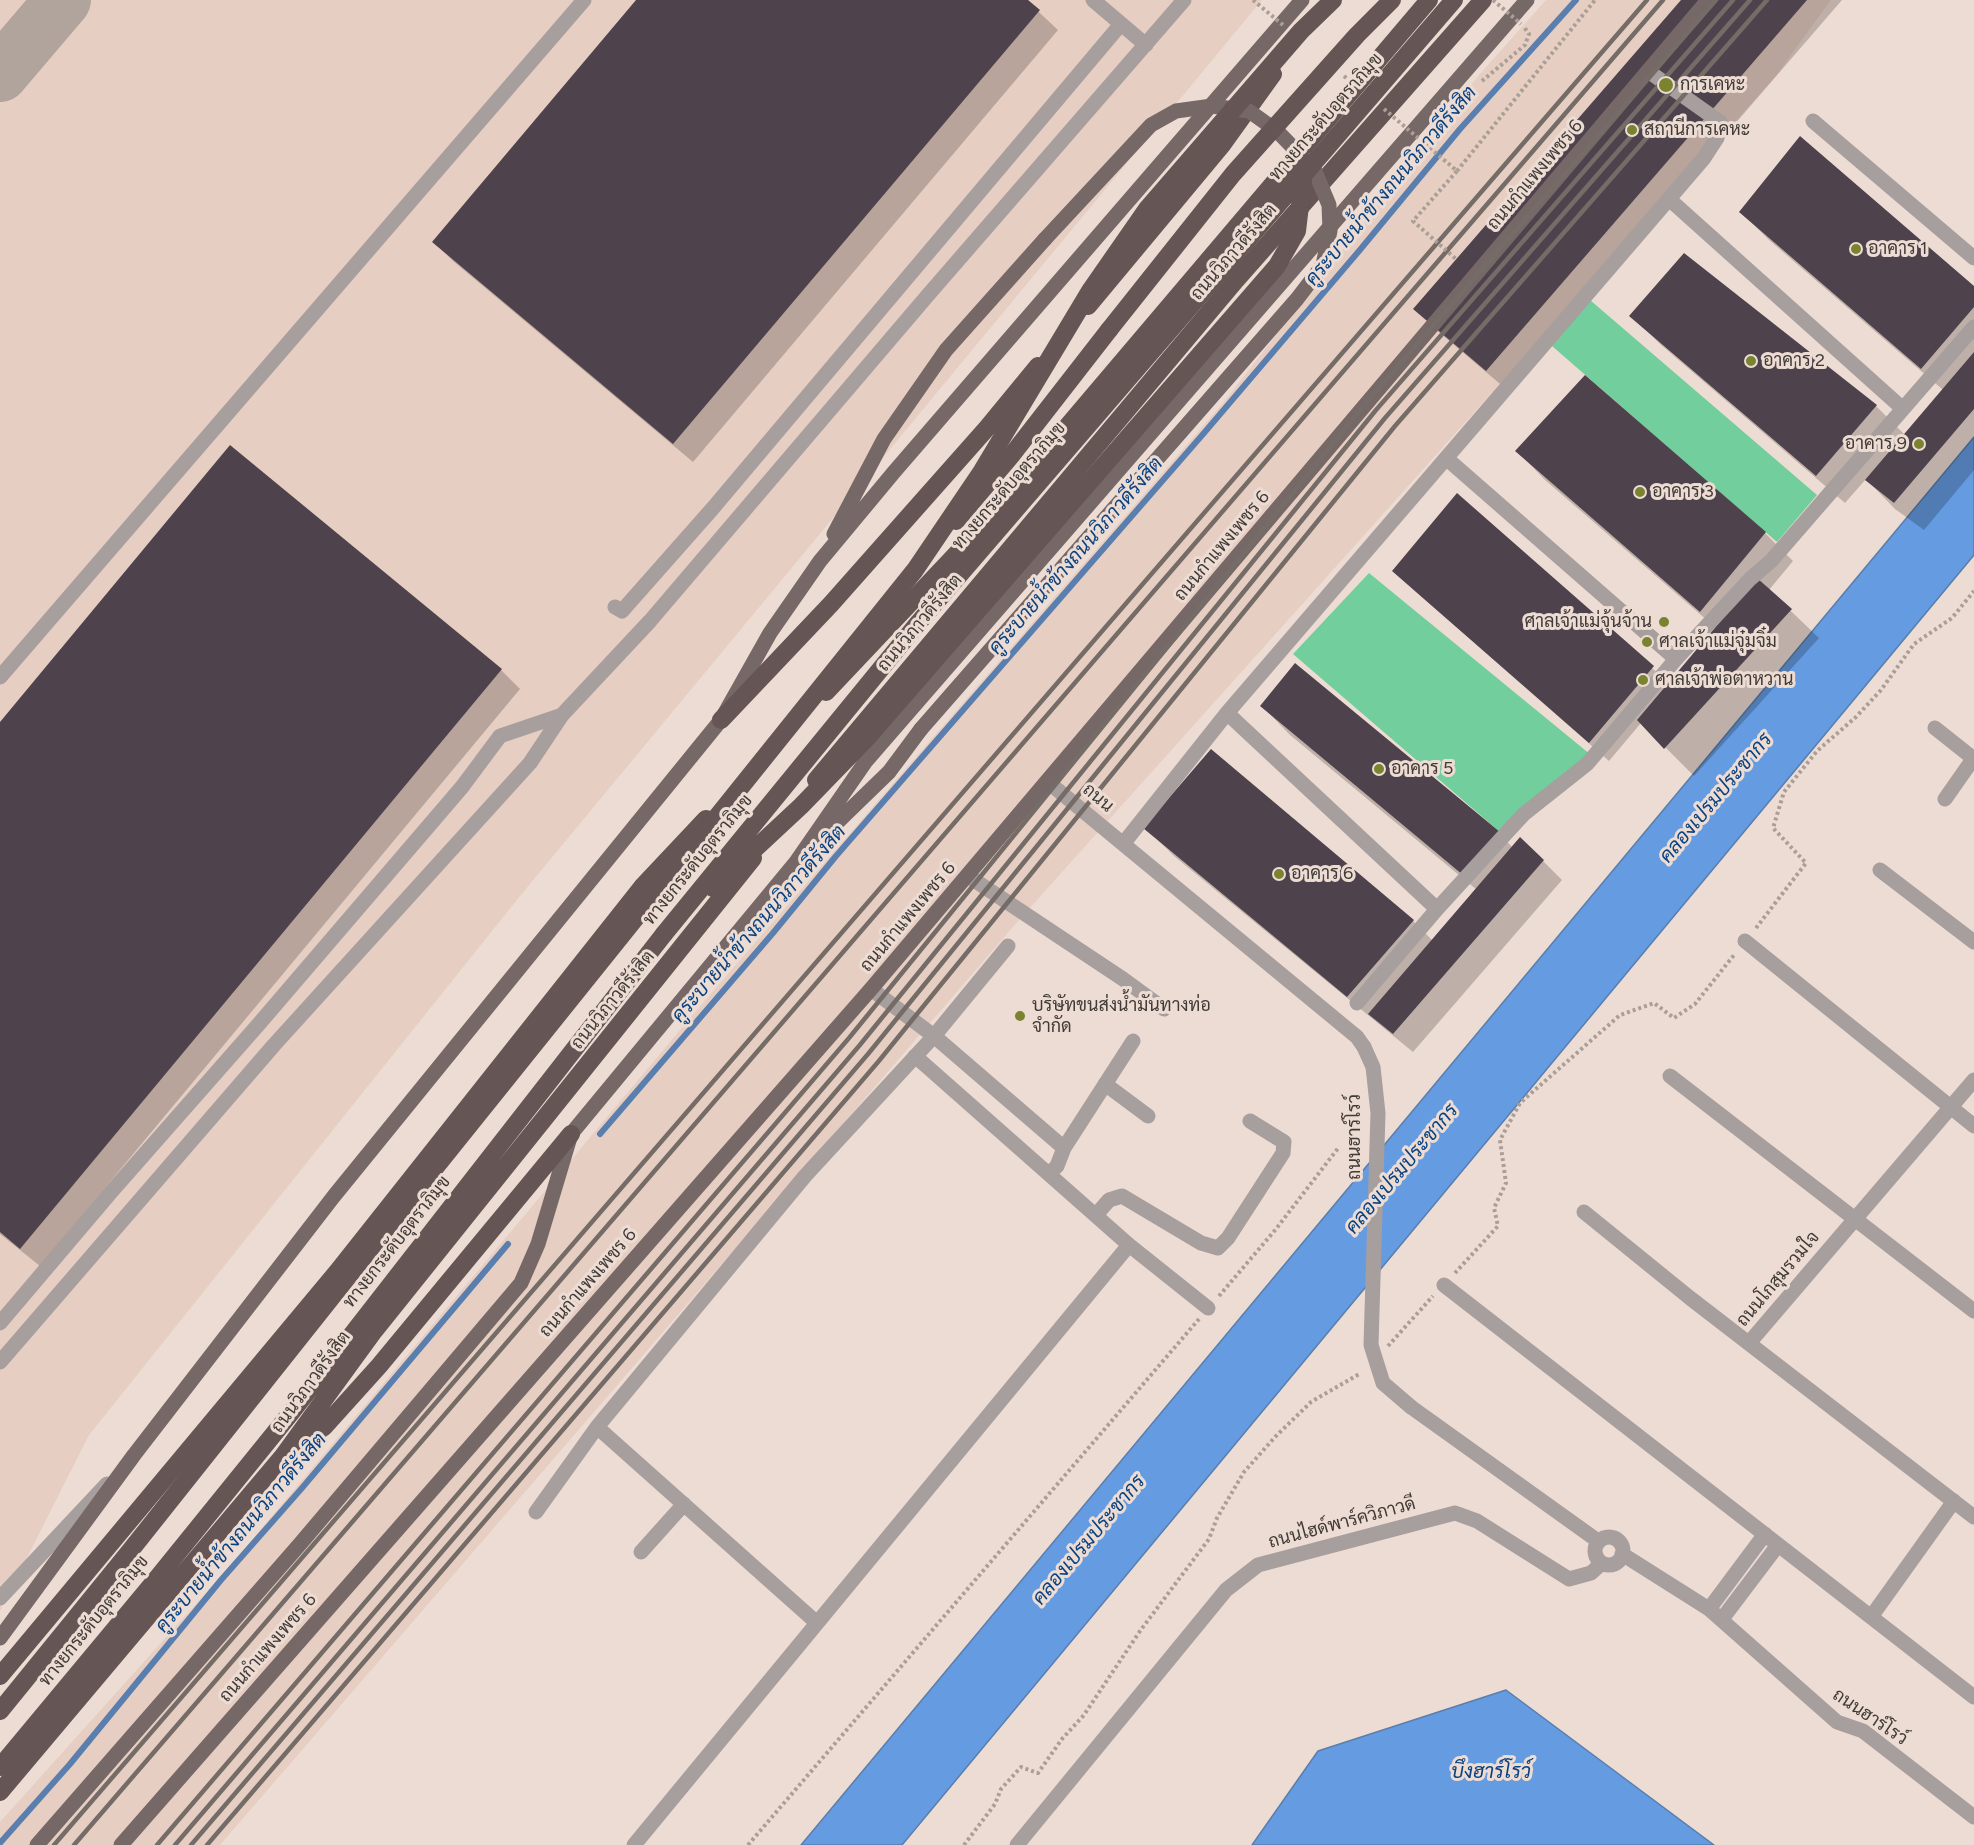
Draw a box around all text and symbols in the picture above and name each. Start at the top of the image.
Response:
street label: ทางยกระดับอุตราภิมุข [1265,49,1387,185]
place label: การเคหะ [1680,74,1745,96]
marker: การเคหะ [1657,76,1675,94]
water label: คูระบายน้ำข้างถนนวิภาวดีรังสิต [1300,81,1482,291]
street label: ถนนกำแพงเพชร 6 [1483,116,1587,234]
place label: สถานีการเคหะ [1644,119,1750,141]
marker: สถานีการเคหะ [1625,123,1639,137]
street label: ถนนวิภาวดีรังสิต [1186,199,1282,305]
place label: อาคาร 1 [1868,238,1927,260]
marker: อาคาร 1 [1849,242,1863,256]
place label: อาคาร 2 [1763,350,1825,372]
marker: อาคาร 2 [1744,354,1758,368]
street label: ทางยกระดับอุตราภิมุข [948,418,1070,554]
place label: อาคาร 9 [1845,433,1907,455]
marker: อาคาร 9 [1912,437,1926,451]
water label: คูระบายน้ำข้างถนนวิภาวดีรังสิต [984,452,1168,660]
place label: อาคาร 3 [1652,481,1714,503]
marker: อาคาร 3 [1633,485,1647,499]
street label: ถนนกำแพงเพชร 6 [1170,487,1274,605]
street label: ถนนวิภาวดีรังสิต [873,570,967,676]
place label: ศาลเจ้าแม่จุ้นจ้าน [1525,611,1652,633]
marker: ศาลเจ้าแม่จุ้นจ้าน [1657,615,1671,629]
place label: ศาลเจ้าแม่จุ๋มจิ๋ม [1659,631,1777,653]
marker: ศาลเจ้าแม่จุ๋มจิ๋ม [1640,635,1654,649]
place label: ศาลเจ้าพ่อตาหวาน [1655,669,1793,691]
marker: ศาลเจ้าพ่อตาหวาน [1636,673,1650,687]
water label: คลองเปรมประชากร [1655,728,1777,868]
place label: อาคาร 5 [1391,758,1453,780]
marker: อาคาร 5 [1372,762,1386,776]
street label: ถนน [1078,779,1118,817]
street label: ทางยกระดับอุตราภิมุข [639,790,757,930]
water label: คูระบายน้ำข้างถนนวิภาวดีรังสิต [667,820,851,1028]
street label: ถนนกำแพงเพชร 6 [856,858,960,976]
place label: อาคาร 6 [1291,863,1353,885]
marker: อาคาร 6 [1272,867,1286,881]
street label: ถนนวิภาวดีรังสิต [567,946,659,1054]
place label: บริษัทขนส่งน้ำมันทางท่อ จำกัด [1032,995,1211,1038]
marker: บริษัทขนส่งน้ำมันทางท่อ จำกัด [1013,1009,1027,1023]
street label: ถนนฮาร์โรว์ [1344,1094,1366,1180]
water label: คลองเปรมประชากร [1341,1099,1463,1239]
street label: ทางยกระดับอุตราภิมุข [339,1172,455,1312]
street label: ถนนกำแพงเพชร 6 [535,1224,641,1342]
street label: ถนนโกสุมรวมใจ [1732,1227,1824,1331]
street label: ถนนวิภาวดีรังสิต [267,1327,355,1437]
water label: คูระบายน้ำข้างถนนวิภาวดีรังสิต [150,1428,332,1638]
water label: คลองเปรมประชากร [1028,1470,1150,1610]
street label: ถนนไฮด์พาร์ควิภาวดี [1266,1493,1418,1553]
street label: ทางยกระดับอุตราภิมุข [35,1551,153,1691]
street label: ถนนกำแพงเพชร 6 [215,1589,321,1707]
street label: ถนนฮาร์โรว์ [1828,1684,1912,1750]
water label: บึงฮาร์โรว์ [1451,1760,1531,1784]

